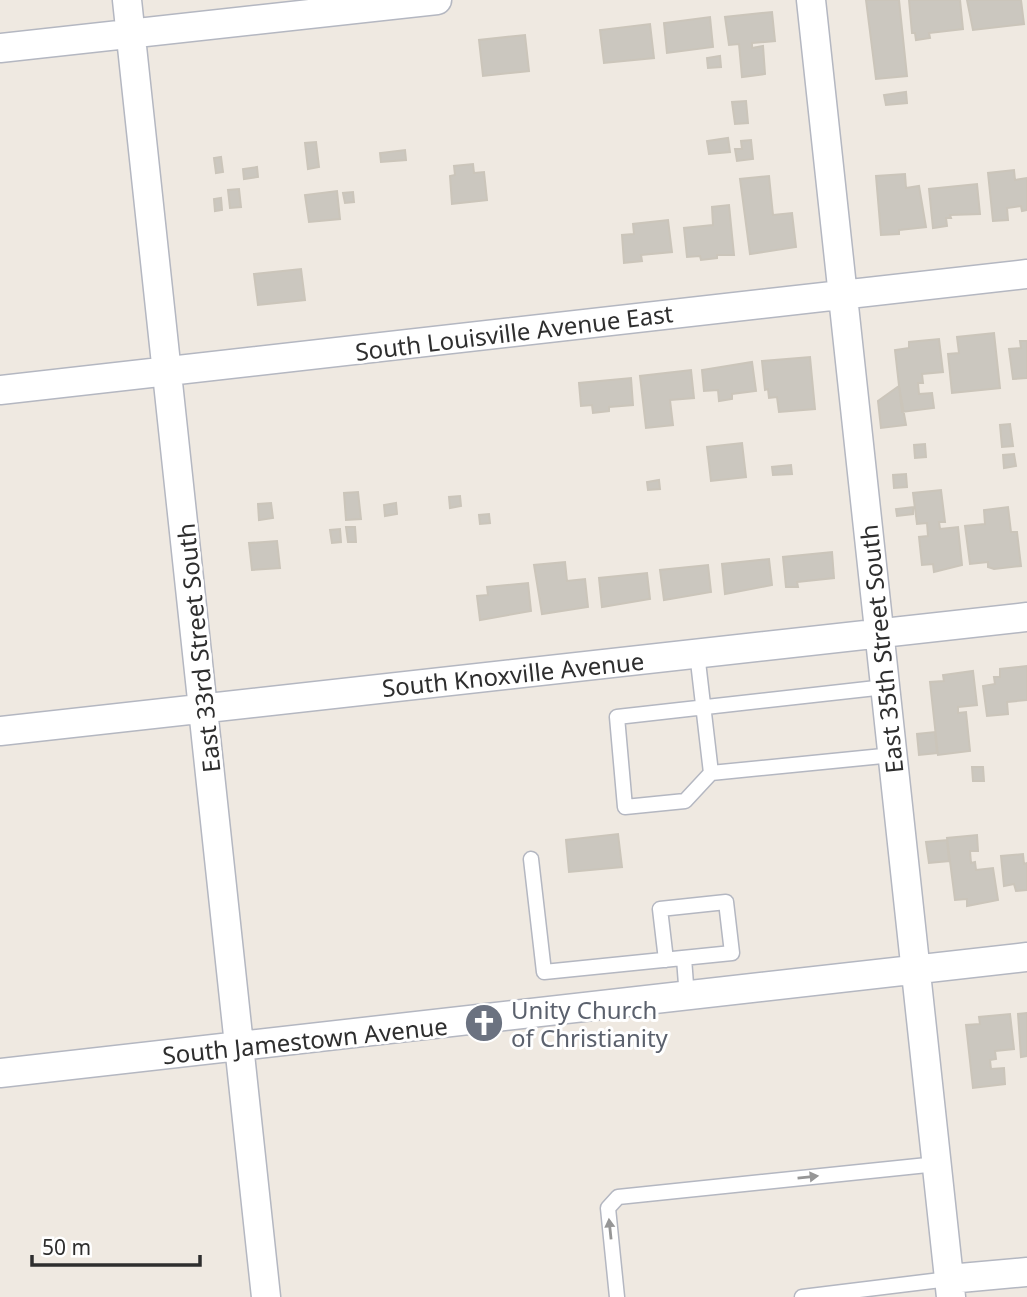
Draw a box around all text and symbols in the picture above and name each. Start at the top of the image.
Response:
street label: South Louisville Avenue East [353,296,675,368]
street label: East 33rd Street South [169,522,227,774]
street label: East 35th Street South [852,523,910,775]
street label: South Knoxville Avenue [380,644,646,704]
place label: Unity Church of Christianity [511,993,669,1054]
church icon: Unity Church of Christianity [463,1002,505,1044]
street label: South Jamestown Avenue [161,1009,449,1071]
one-way arrow [797,1172,819,1183]
one-way arrow [604,1218,615,1240]
scale bar [32,1224,200,1268]
text: 50 m [42,1233,91,1261]

